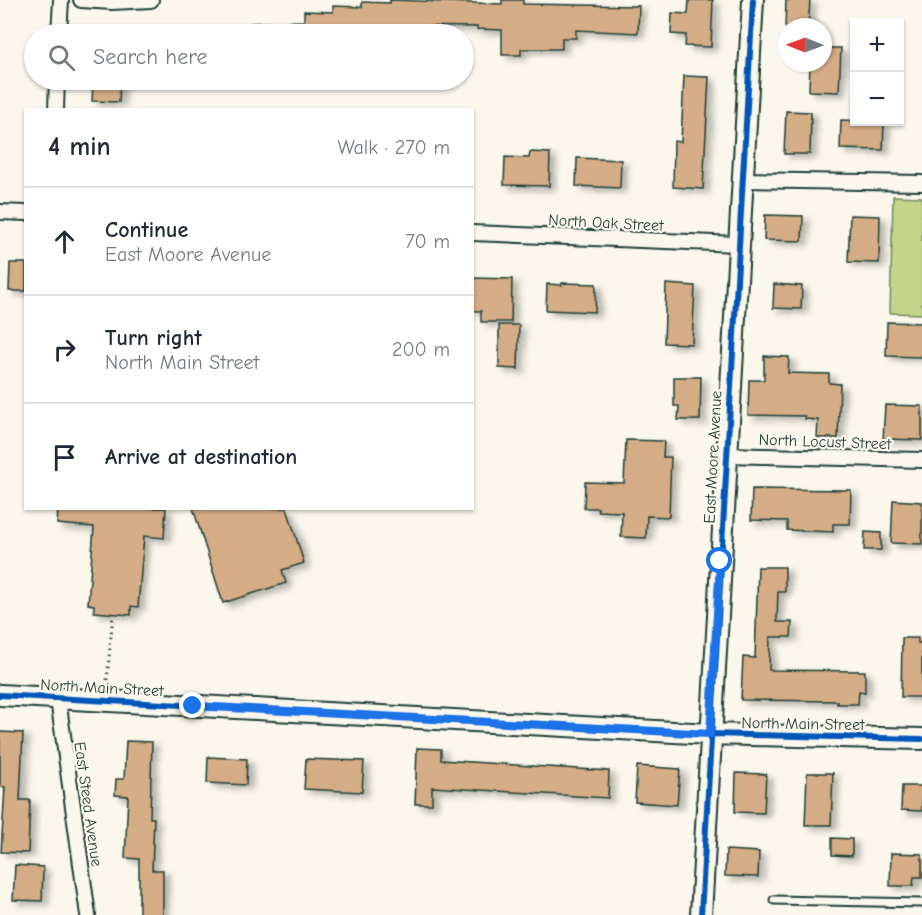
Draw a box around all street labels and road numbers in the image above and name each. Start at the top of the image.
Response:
street label: North Oak Street [548,211,665,235]
street label: East Moore Avenue [701,390,725,524]
street label: North Locust Street [758,431,892,453]
street label: North Main Street [40,676,164,700]
street label: North Main Street [741,714,865,734]
street label: East Steed Avenue [70,740,106,868]

